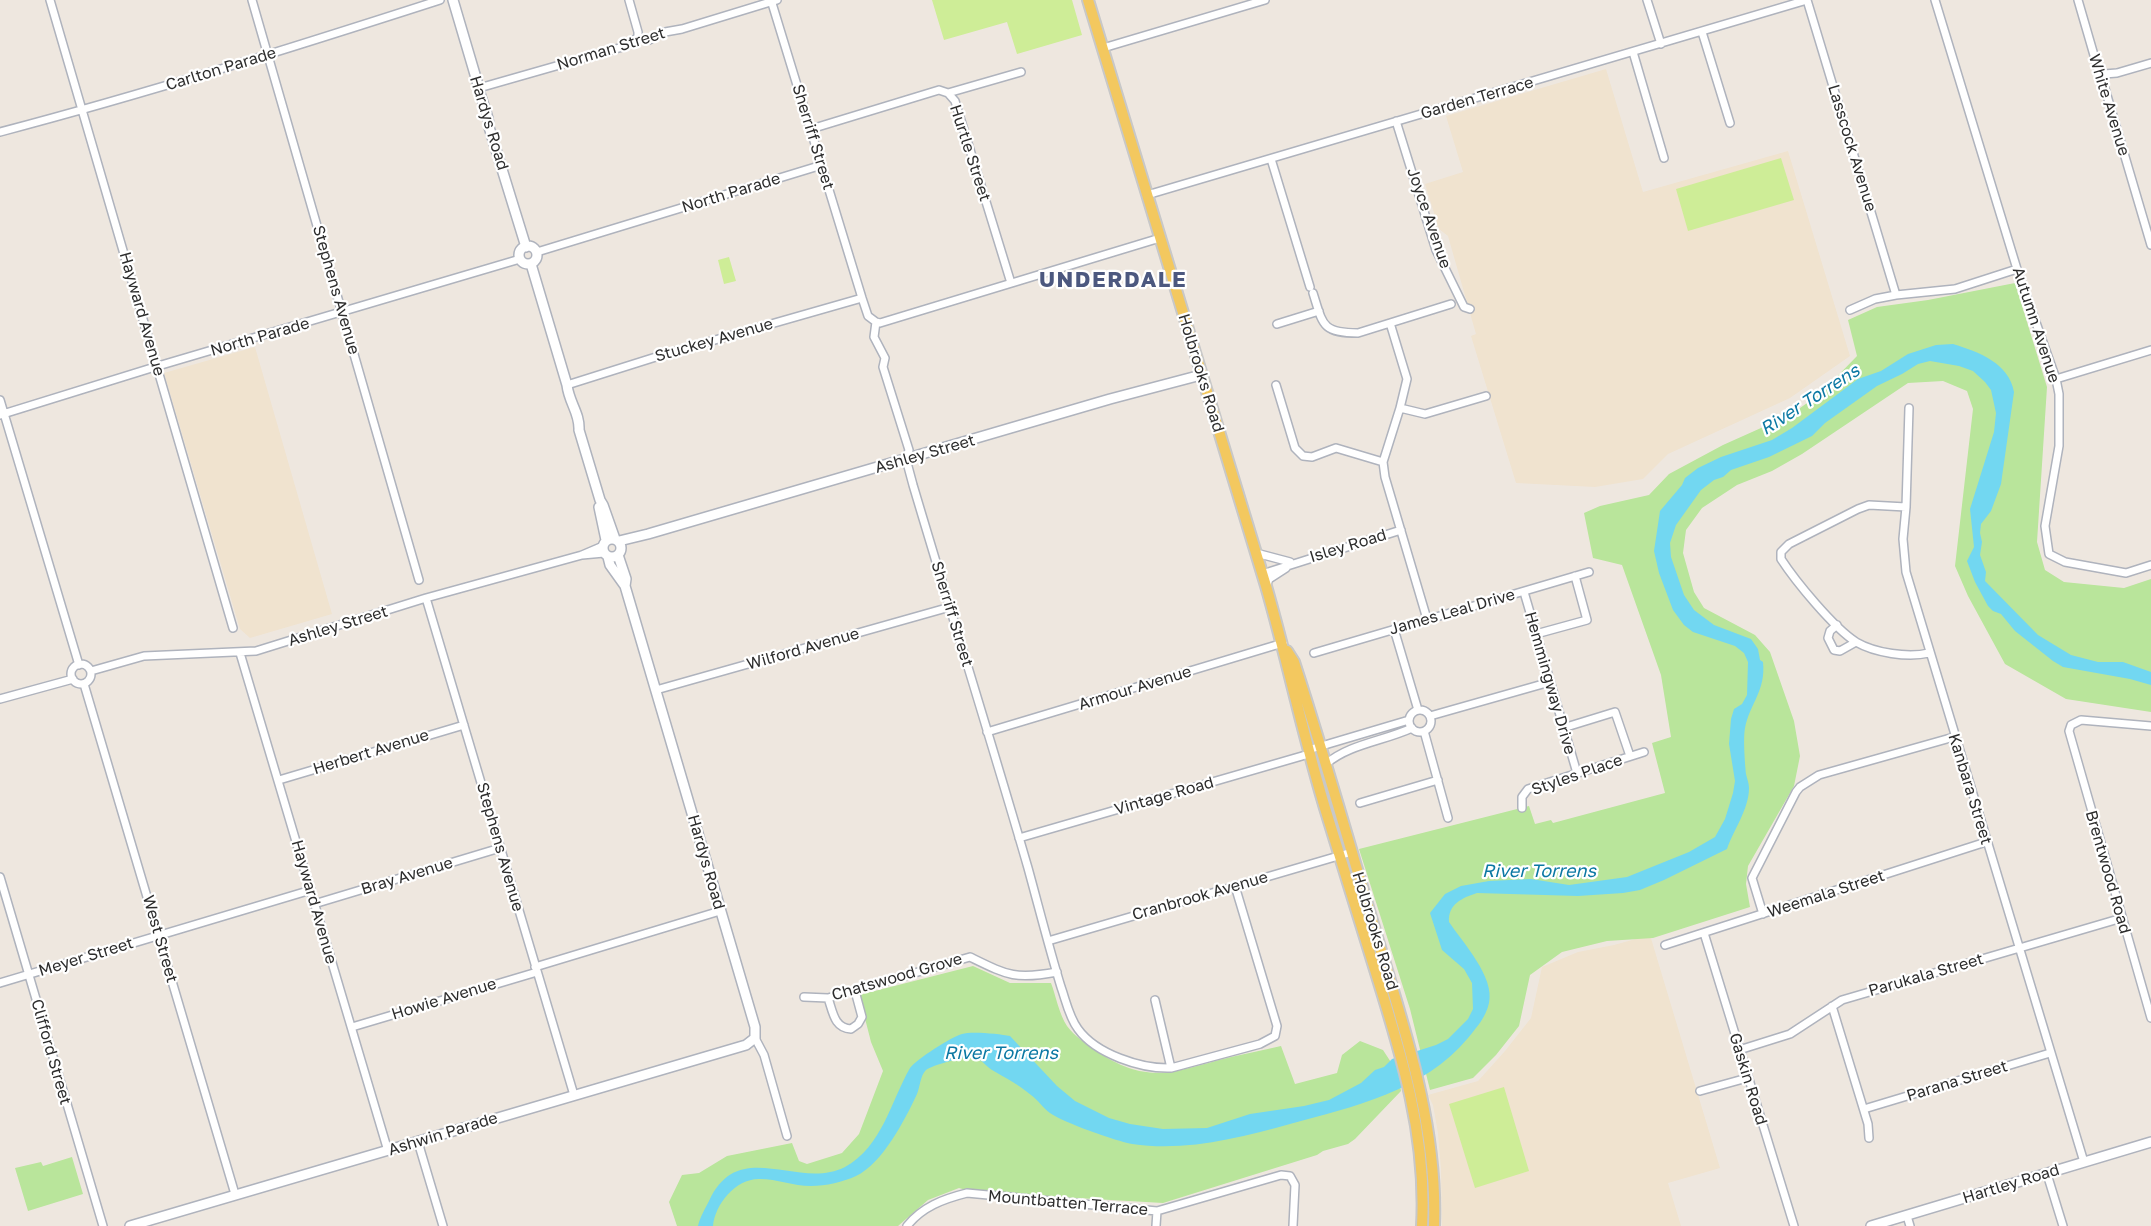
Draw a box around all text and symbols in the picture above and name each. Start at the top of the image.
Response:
street label: Norman Street [554,23,668,75]
street label: Carlton Parade [163,43,279,95]
street label: White Avenue [2084,52,2134,158]
street label: Hardys Road [466,73,512,173]
street label: Garden Terrace [1418,73,1536,123]
street label: Sherriff Street [788,82,838,192]
street label: Lasscock Avenue [1824,82,1880,214]
street label: Hurtle Street [945,102,995,204]
street label: Joyce Avenue [1403,165,1455,271]
street label: North Parade [679,169,783,217]
street label: Stephens Avenue [308,223,364,357]
street label: Hayward Avenue [115,250,169,378]
street label: Autumn Avenue [2008,265,2064,385]
district label: UNDERDALE [1039,267,1187,293]
street label: Holbrooks Road [1174,312,1228,434]
street label: North Parade [208,314,312,360]
street label: Stuckey Avenue [653,314,775,366]
water label: River Torrens [1756,360,1864,440]
street label: Ashley Street [873,431,977,477]
street label: Isley Road [1307,525,1389,567]
street label: Sherriff Street [927,559,977,669]
street label: James Leal Drive [1387,585,1517,639]
street label: Ashley Street [286,602,390,650]
street label: Hemmingway Drive [1520,609,1580,757]
street label: Wilford Avenue [745,624,861,674]
street label: Armour Avenue [1076,662,1194,714]
street label: Herbert Avenue [311,725,431,779]
street label: Kanbara Street [1944,731,1996,847]
street label: Styles Place [1529,750,1625,800]
street label: Vintage Road [1112,773,1216,819]
street label: Stephens Avenue [472,780,528,914]
street label: Brentwood Road [2081,808,2135,936]
street label: Hardys Road [683,812,729,912]
street label: Hayward Avenue [287,838,341,966]
street label: Bray Avenue [359,853,455,899]
water label: River Torrens [1482,860,1596,882]
street label: Weemala Street [1765,866,1887,922]
street label: Cranbrook Avenue [1130,867,1270,925]
street label: Holbrooks Road [1348,870,1402,992]
street label: West Street [138,893,182,985]
street label: Meyer Street [36,933,136,981]
street label: Chatswood Grove [830,949,964,1005]
street label: Parukala Street [1866,949,1986,1001]
street label: Howie Avenue [389,974,499,1024]
street label: Clifford Street [27,997,75,1107]
street label: Gaskin Road [1725,1031,1771,1127]
water label: River Torrens [944,1042,1058,1064]
street label: Parana Street [1904,1057,2010,1105]
street label: Ashwin Parade [386,1108,500,1160]
street label: Hartley Road [1960,1160,2062,1208]
street label: Mountbatten Terrace [987,1186,1149,1220]

